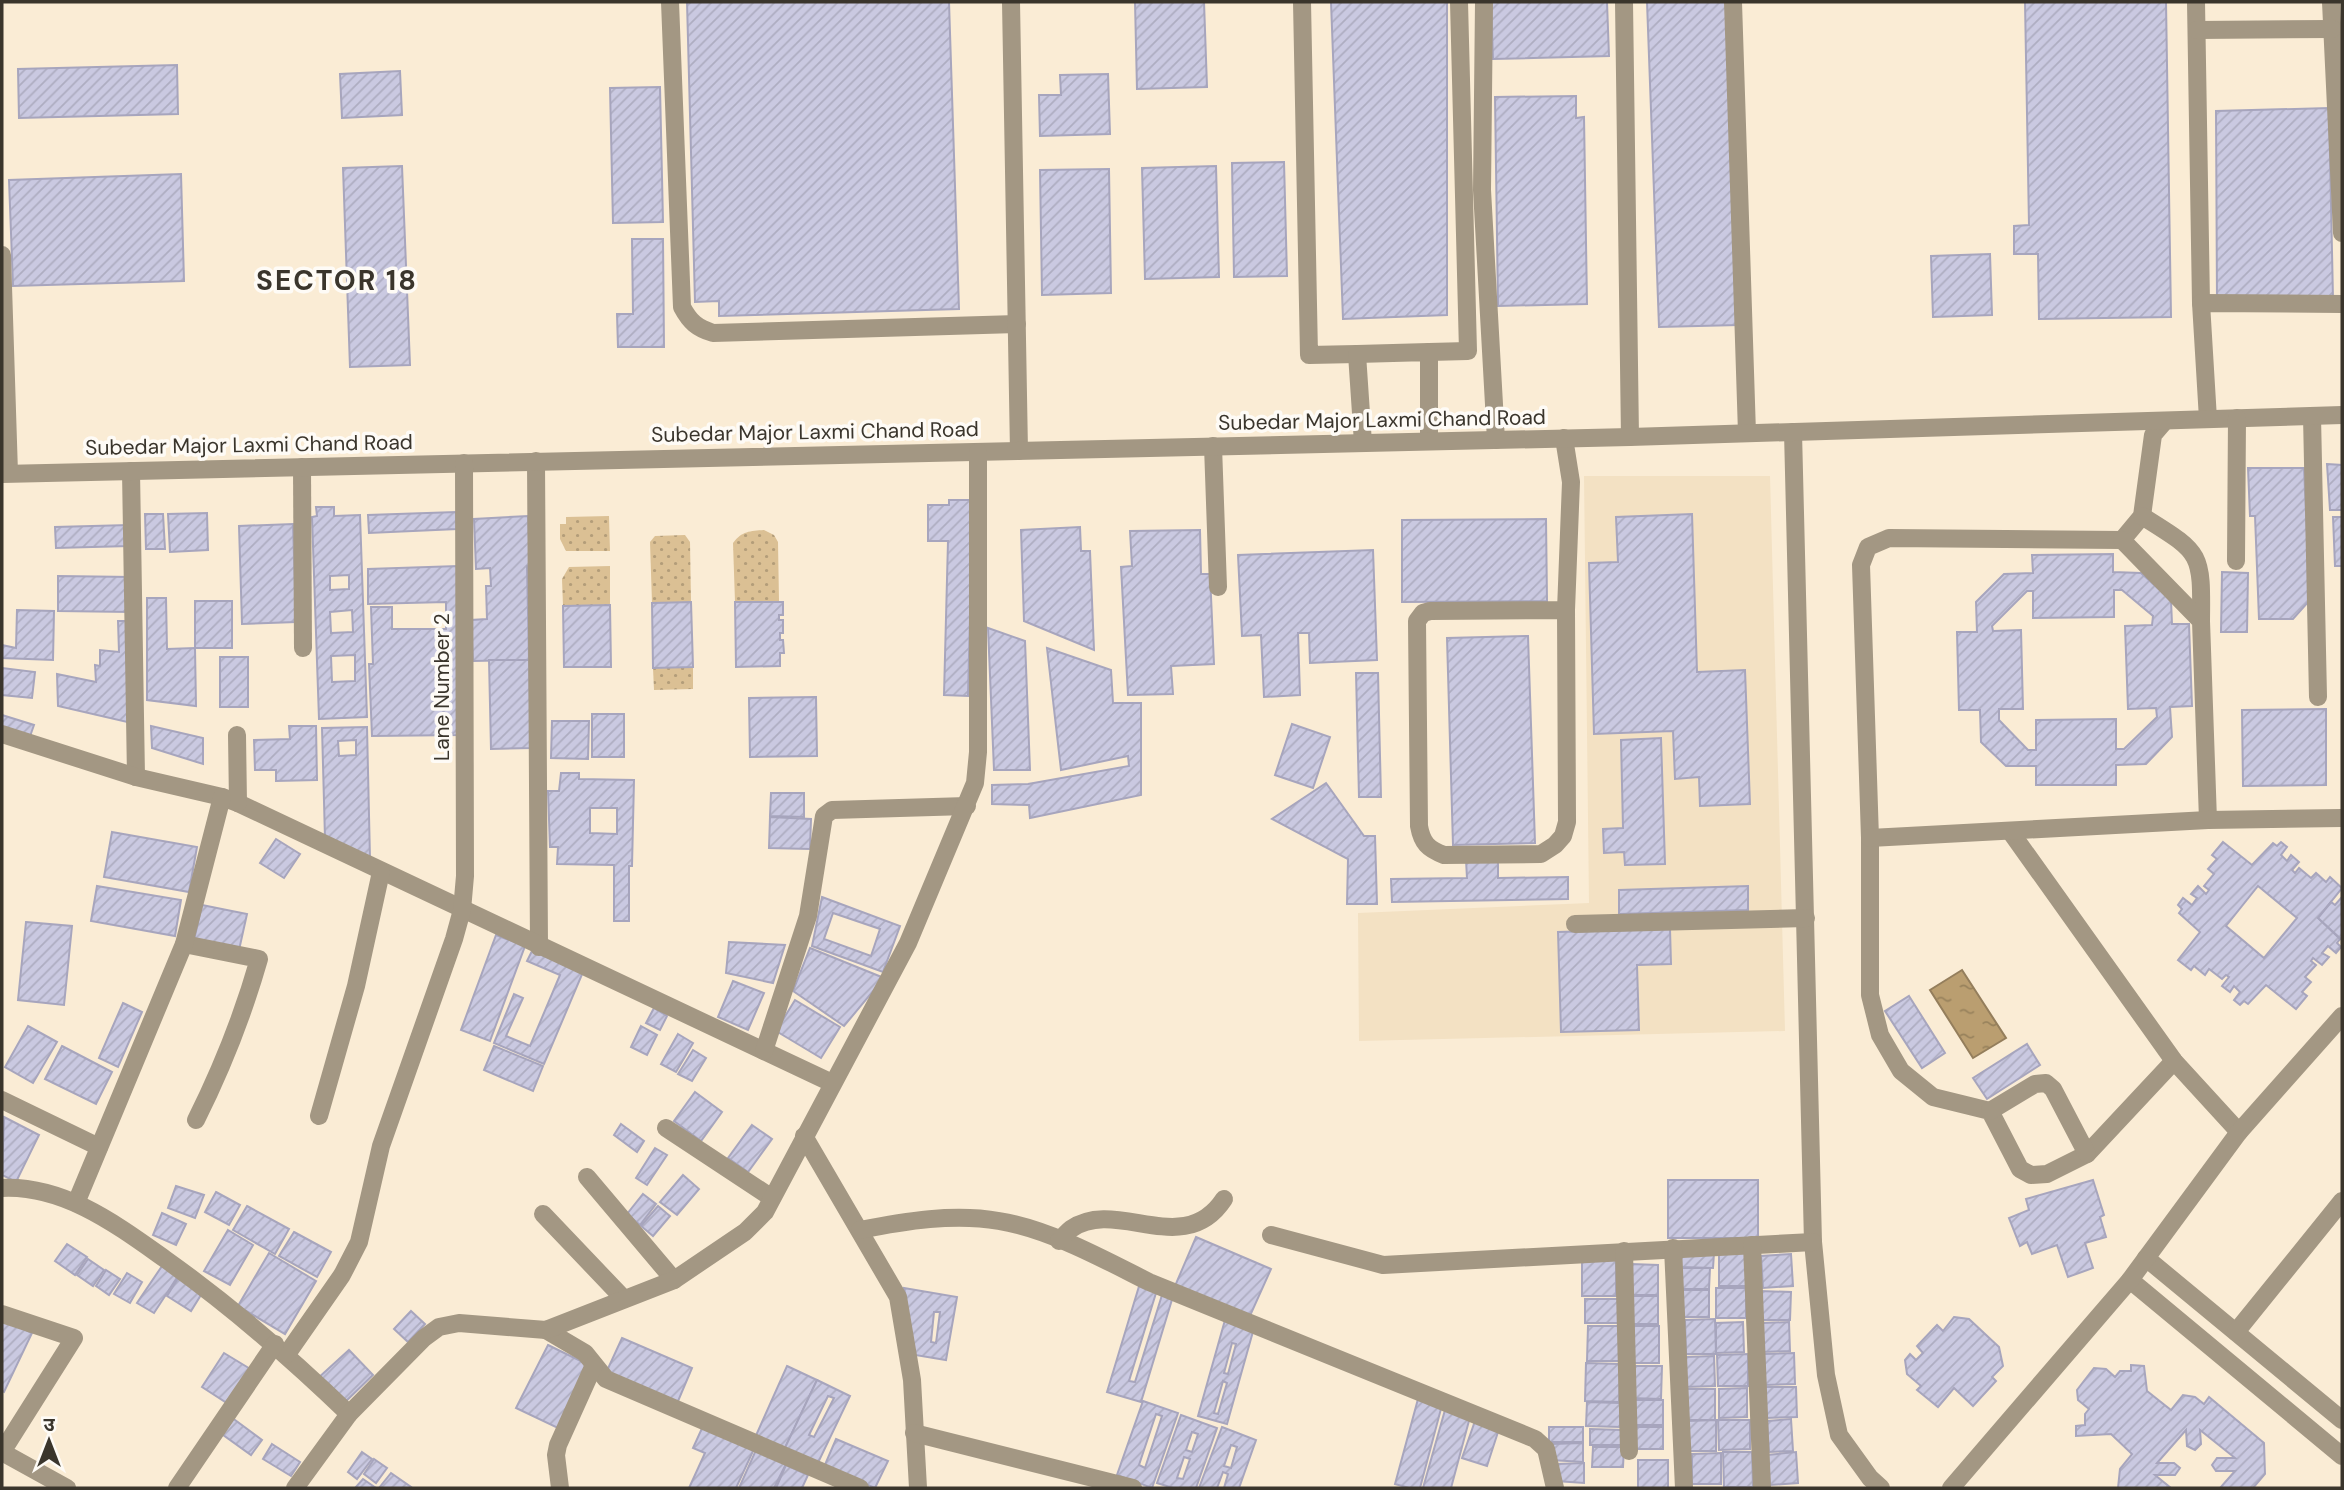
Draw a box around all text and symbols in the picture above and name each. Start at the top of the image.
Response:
district label: SECTOR 18 [256,262,418,299]
street label: Subedar Major Laxmi Chand Road [1218,403,1546,437]
street label: Subedar Major Laxmi Chand Road [651,415,979,449]
street label: Subedar Major Laxmi Chand Road [85,428,413,462]
street label: Lane Number 2 [428,613,456,761]
north arrow [14,1406,84,1476]
text: उ [43,1412,55,1437]

